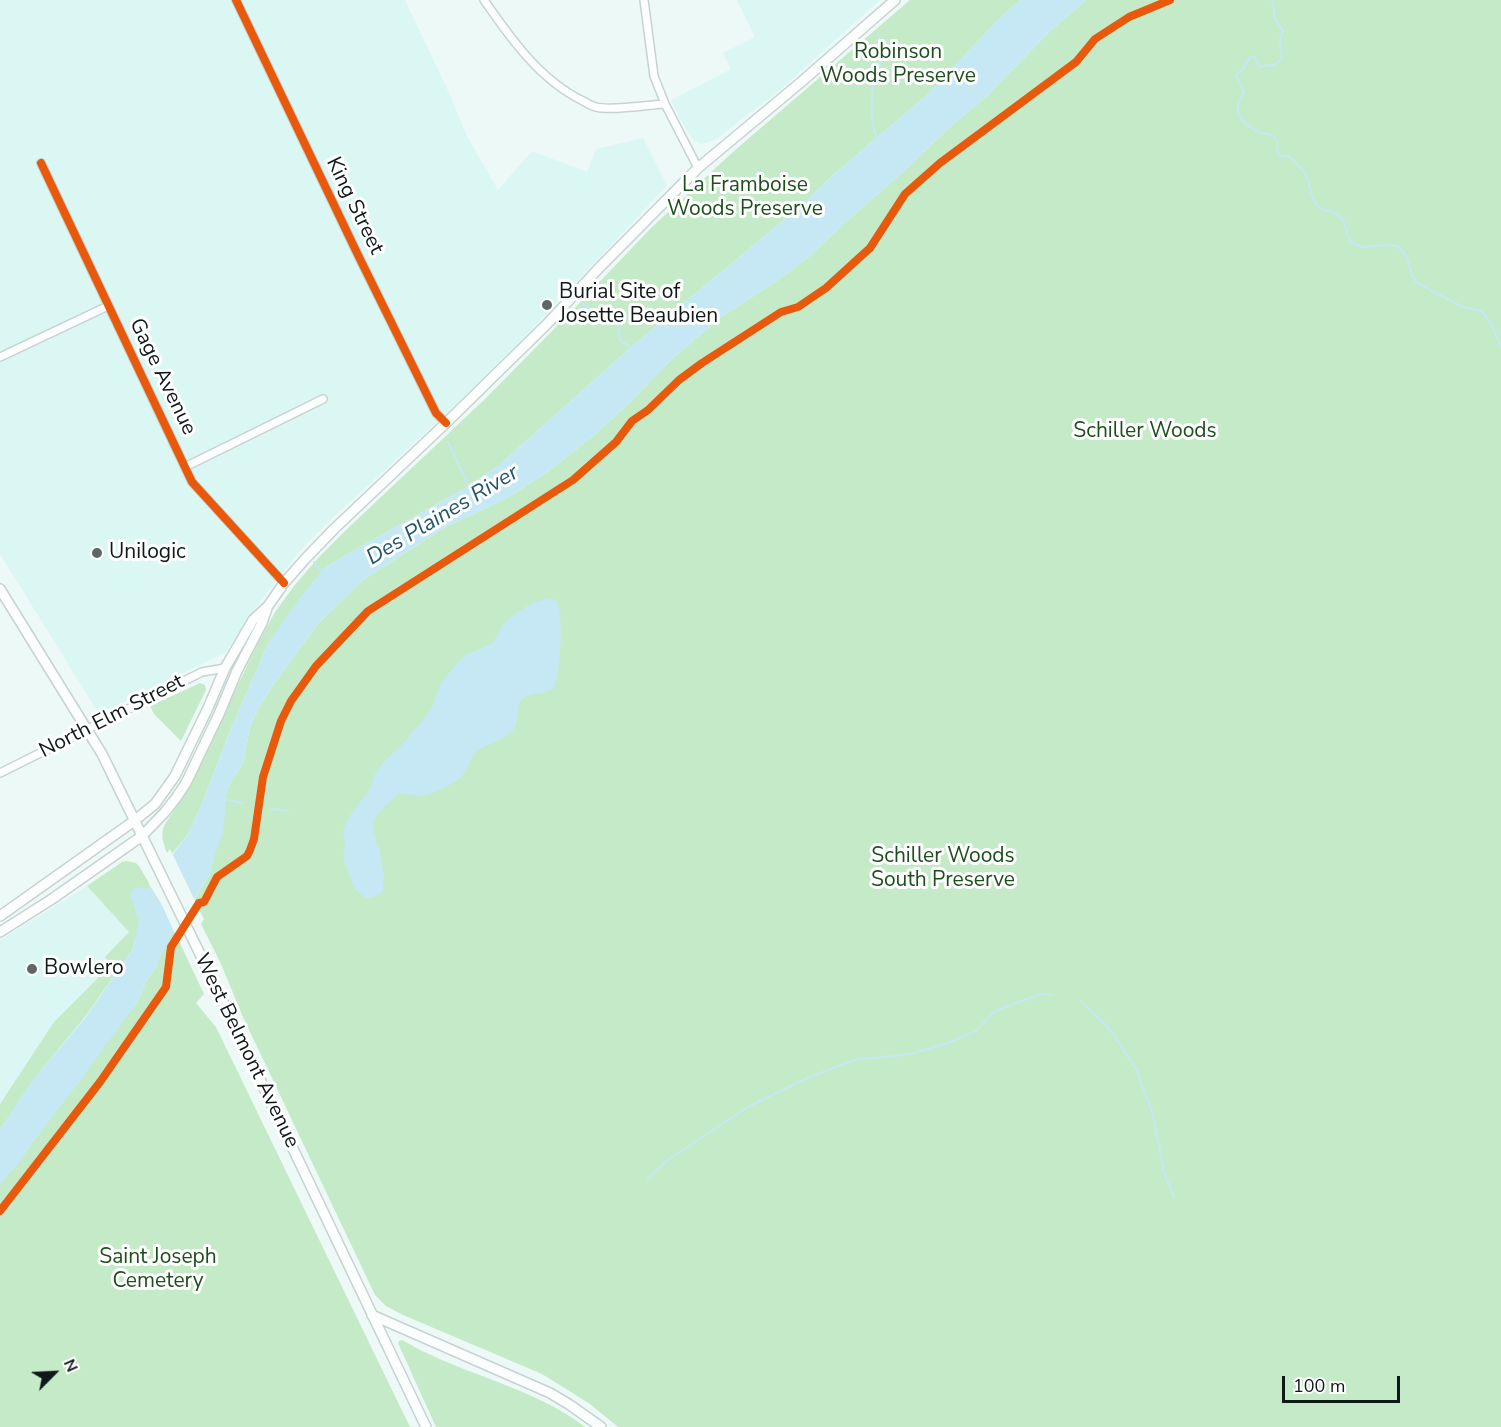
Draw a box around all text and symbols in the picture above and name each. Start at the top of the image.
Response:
park label: Robinson Woods Preserve [820,40,976,90]
street label: King Street [320,153,388,259]
park label: La Framboise Woods Preserve [667,173,823,223]
place label: Burial Site of Josette Beaubien [559,280,718,330]
marker: Burial Site of Josette Beaubien [540,298,554,312]
street label: Gage Avenue [123,315,201,439]
park label: Schiller Woods [1073,419,1217,445]
water label: Des Plaines River [362,460,524,572]
place label: Unilogic [109,540,186,566]
marker: Unilogic [90,546,104,560]
street label: North Elm Street [35,670,189,764]
park label: Schiller Woods South Preserve [871,844,1015,894]
street label: West Belmont Avenue [188,950,304,1152]
place label: Bowlero [44,956,124,982]
marker: Bowlero [25,962,39,976]
park label: Saint Joseph Cemetery [99,1245,217,1295]
north arrow [24,1343,84,1403]
text: N [58,1356,83,1376]
scale bar [1285,1364,1404,1402]
text: 100 m [1293,1374,1345,1398]

